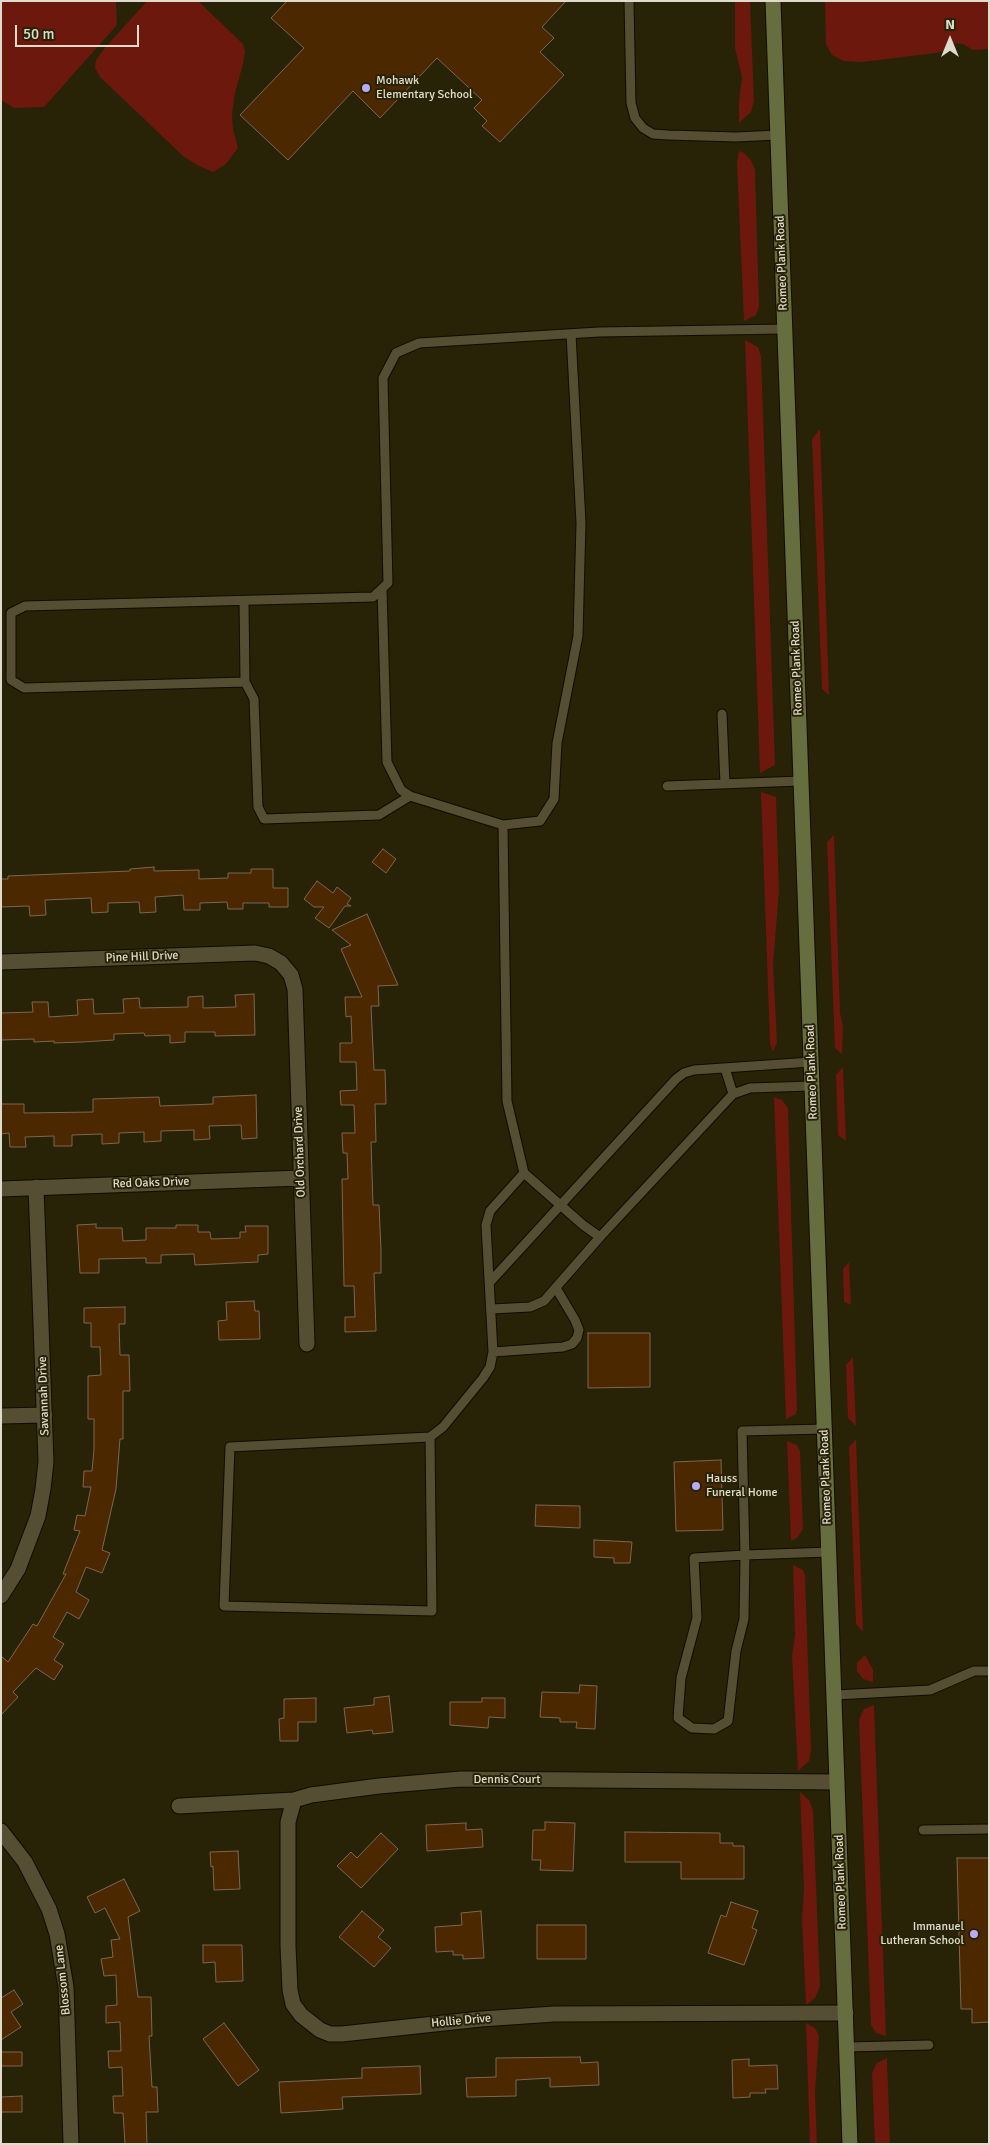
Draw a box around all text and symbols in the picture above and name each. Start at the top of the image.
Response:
scale bar [18,15,141,47]
north arrow [925,15,975,65]
text: N [945,16,955,33]
text: 50 m [23,25,54,43]
place label: Mohawk Elementary School [376,74,472,102]
marker: Mohawk Elementary School [360,82,372,94]
street label: Romeo Plank Road [773,215,791,311]
street label: Romeo Plank Road [788,620,806,716]
street label: Pine Hill Drive [105,949,179,965]
street label: Romeo Plank Road [803,1024,821,1120]
street label: Old Orchard Drive [291,1106,309,1198]
street label: Red Oaks Drive [112,1174,190,1192]
street label: Savannah Drive [35,1356,53,1436]
street label: Romeo Plank Road [817,1429,835,1525]
place label: Hauss Funeral Home [706,1472,778,1500]
marker: Hauss Funeral Home [690,1480,702,1492]
street label: Dennis Court [474,1773,540,1787]
street label: Romeo Plank Road [832,1834,850,1930]
place label: Immanuel Lutheran School [880,1920,964,1948]
marker: Immanuel Lutheran School [968,1928,980,1940]
street label: Blossom Lane [52,1944,74,2016]
street label: Hollie Drive [431,2011,491,2031]

